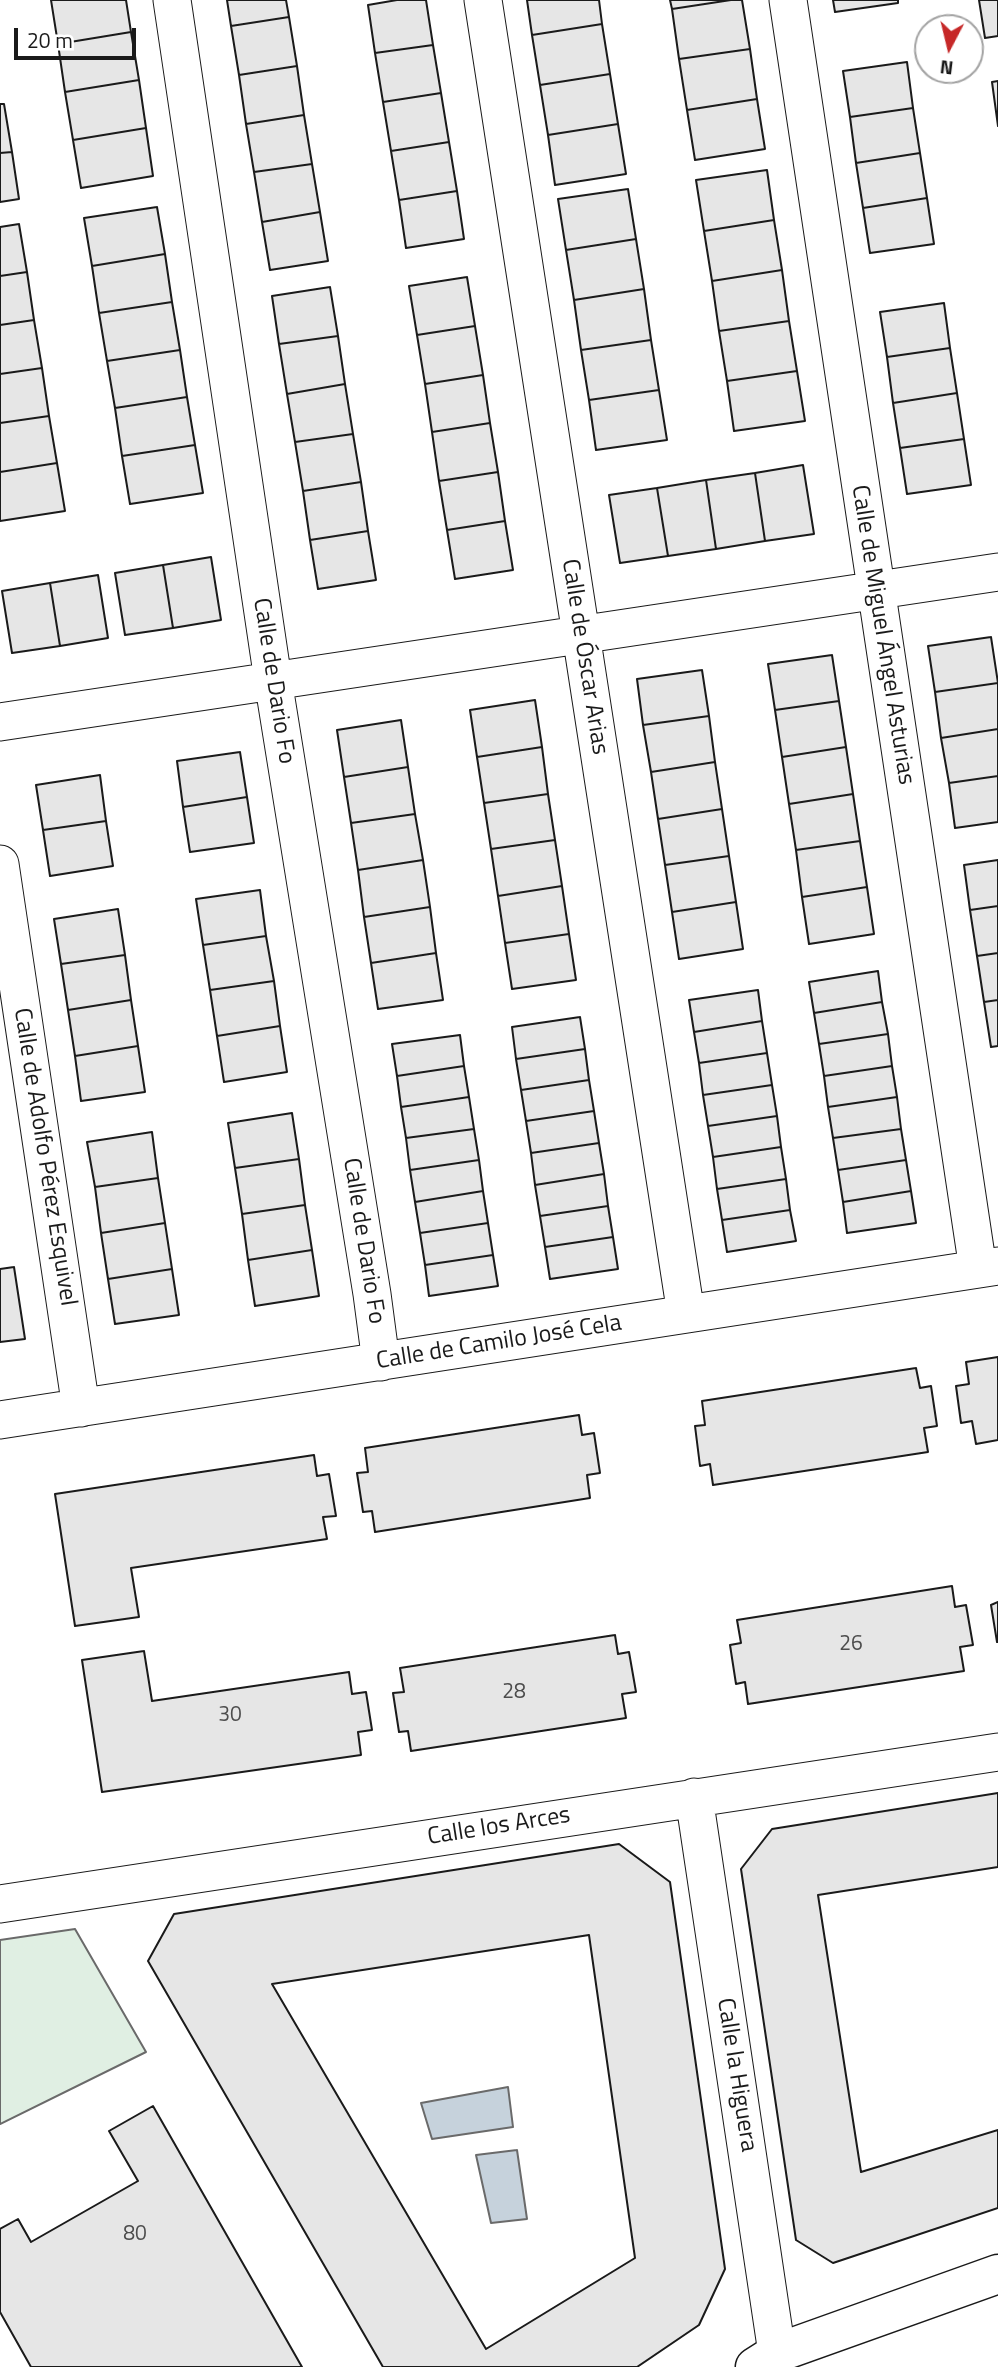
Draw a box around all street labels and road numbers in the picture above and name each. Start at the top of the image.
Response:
street label: Calle de Miguel Ángel Asturias [844,483,920,787]
street label: Calle de Óscar Arias [554,557,614,757]
street label: Calle de Dario Fo [246,596,300,766]
street label: Calle de Adolfo Pérez Esquivel [6,1006,82,1308]
street label: Calle de Dario Fo [336,1156,390,1326]
street label: Calle de Camilo José Cela [374,1309,624,1377]
street label: Calle los Arces [426,1801,572,1853]
street label: Calle la Higuera [710,1996,762,2154]

